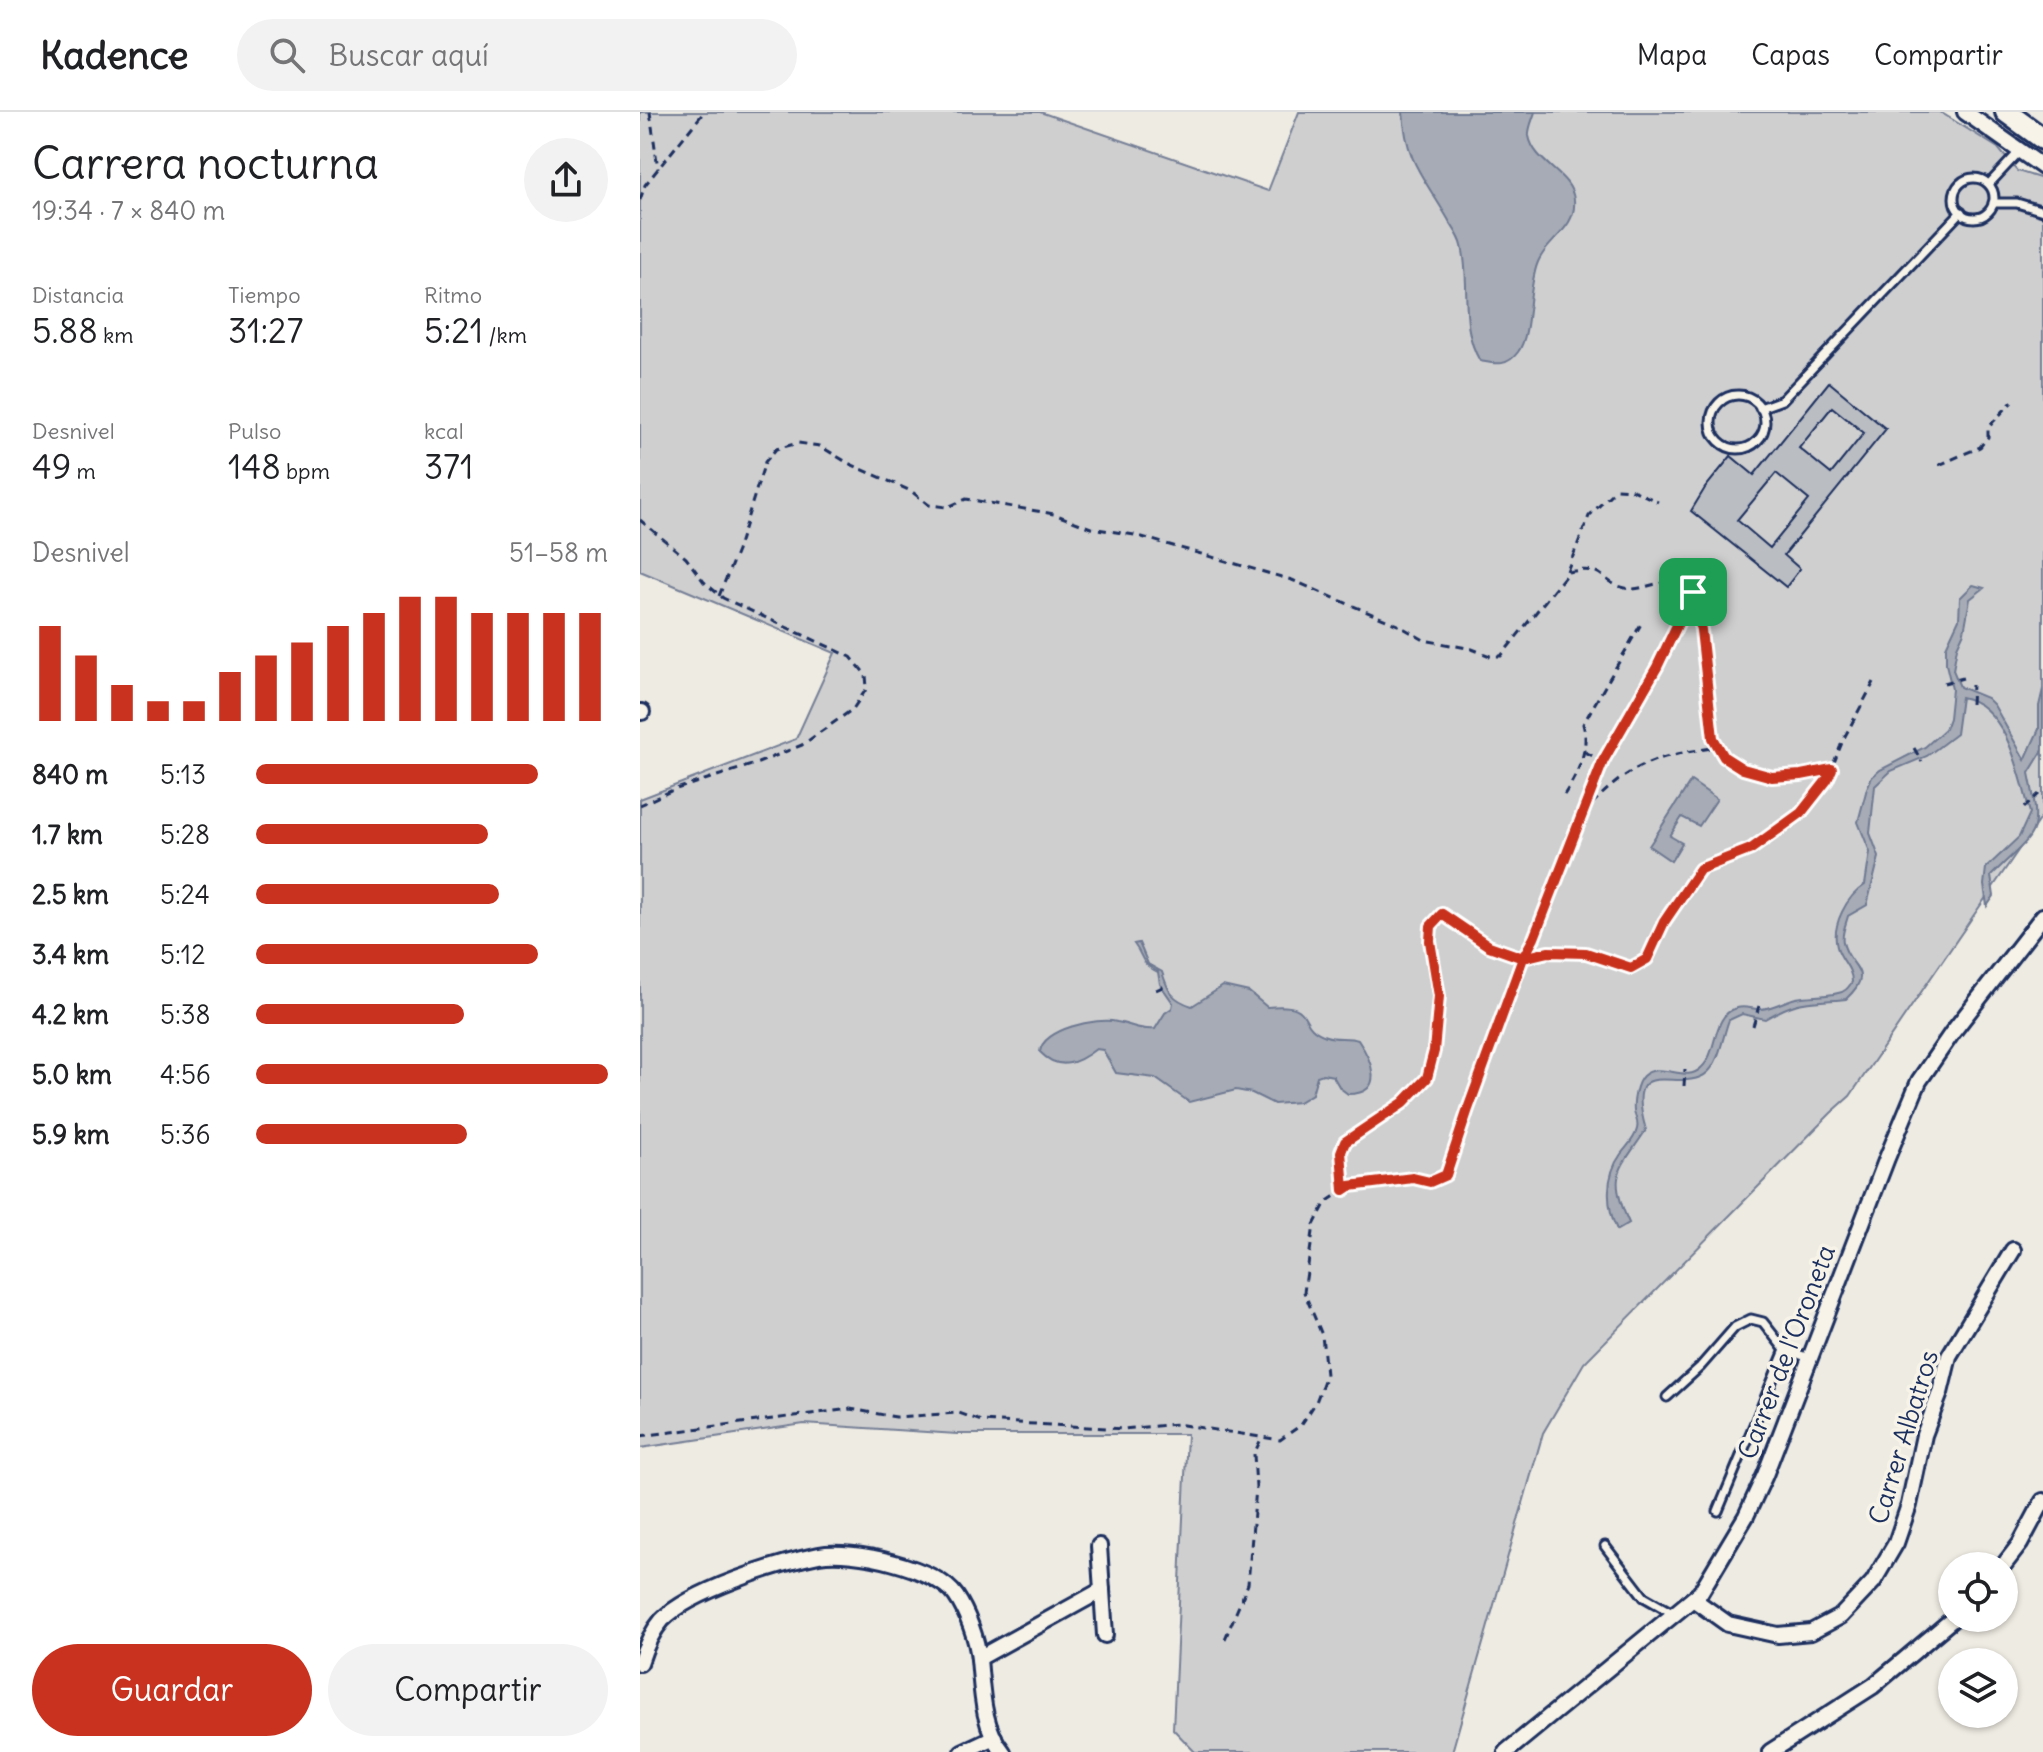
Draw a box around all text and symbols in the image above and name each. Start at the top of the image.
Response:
search box [237,19,797,91]
text: Kadence [40,32,189,79]
icon: search [265,33,309,77]
text: Buscar aquí [329,36,489,74]
text: Mapa [1637,37,1707,73]
text: Capas [1751,37,1830,73]
text: Compartir [1874,37,2003,73]
text: Carrera nocturna [32,136,379,191]
button: share [524,138,608,222]
text: 19:34 · 7 × 840 m [32,194,225,227]
text: Distancia [32,281,124,309]
text: Tiempo [228,281,301,309]
text: Ritmo [424,281,482,309]
text: 5.88 [32,309,98,352]
text: 31:27 [228,309,303,352]
text: 5:21 [424,309,483,352]
text: km [98,321,134,349]
text: /km [483,321,527,349]
text: Desnivel [32,417,115,445]
text: Pulso [228,417,281,445]
text: kcal [424,417,464,445]
text: 49 [32,445,71,488]
text: 148 [228,445,281,488]
text: 371 [424,445,473,488]
text: m [71,457,96,485]
text: bpm [281,457,330,485]
text: Desnivel [32,536,130,569]
text: 51–58 m [509,536,608,569]
pin [1659,558,1727,626]
icon: arrive [1671,570,1715,614]
text: 840 m [32,758,108,791]
text: 5:13 [160,758,206,791]
text: 1.7 km [32,818,103,851]
text: 5:28 [160,818,210,851]
text: 2.5 km [32,878,109,911]
text: 5:24 [160,878,210,911]
text: 3.4 km [32,938,109,971]
text: 5:12 [160,938,205,971]
text: 4.2 km [32,998,109,1031]
text: 5:38 [160,998,211,1031]
text: 5.0 km [32,1058,112,1091]
text: 4:56 [160,1058,211,1091]
text: 5.9 km [32,1118,110,1151]
text: 5:36 [160,1118,211,1151]
street label: Carrer de l'Oroneta [1730,1240,1842,1464]
street label: Carrer Albatros [1861,1346,1945,1528]
map controls [1938,1552,2018,1728]
button: locate [1938,1552,2018,1632]
button: Guardar [32,1644,312,1736]
button: Compartir [328,1644,608,1736]
button: layers [1938,1648,2018,1728]

